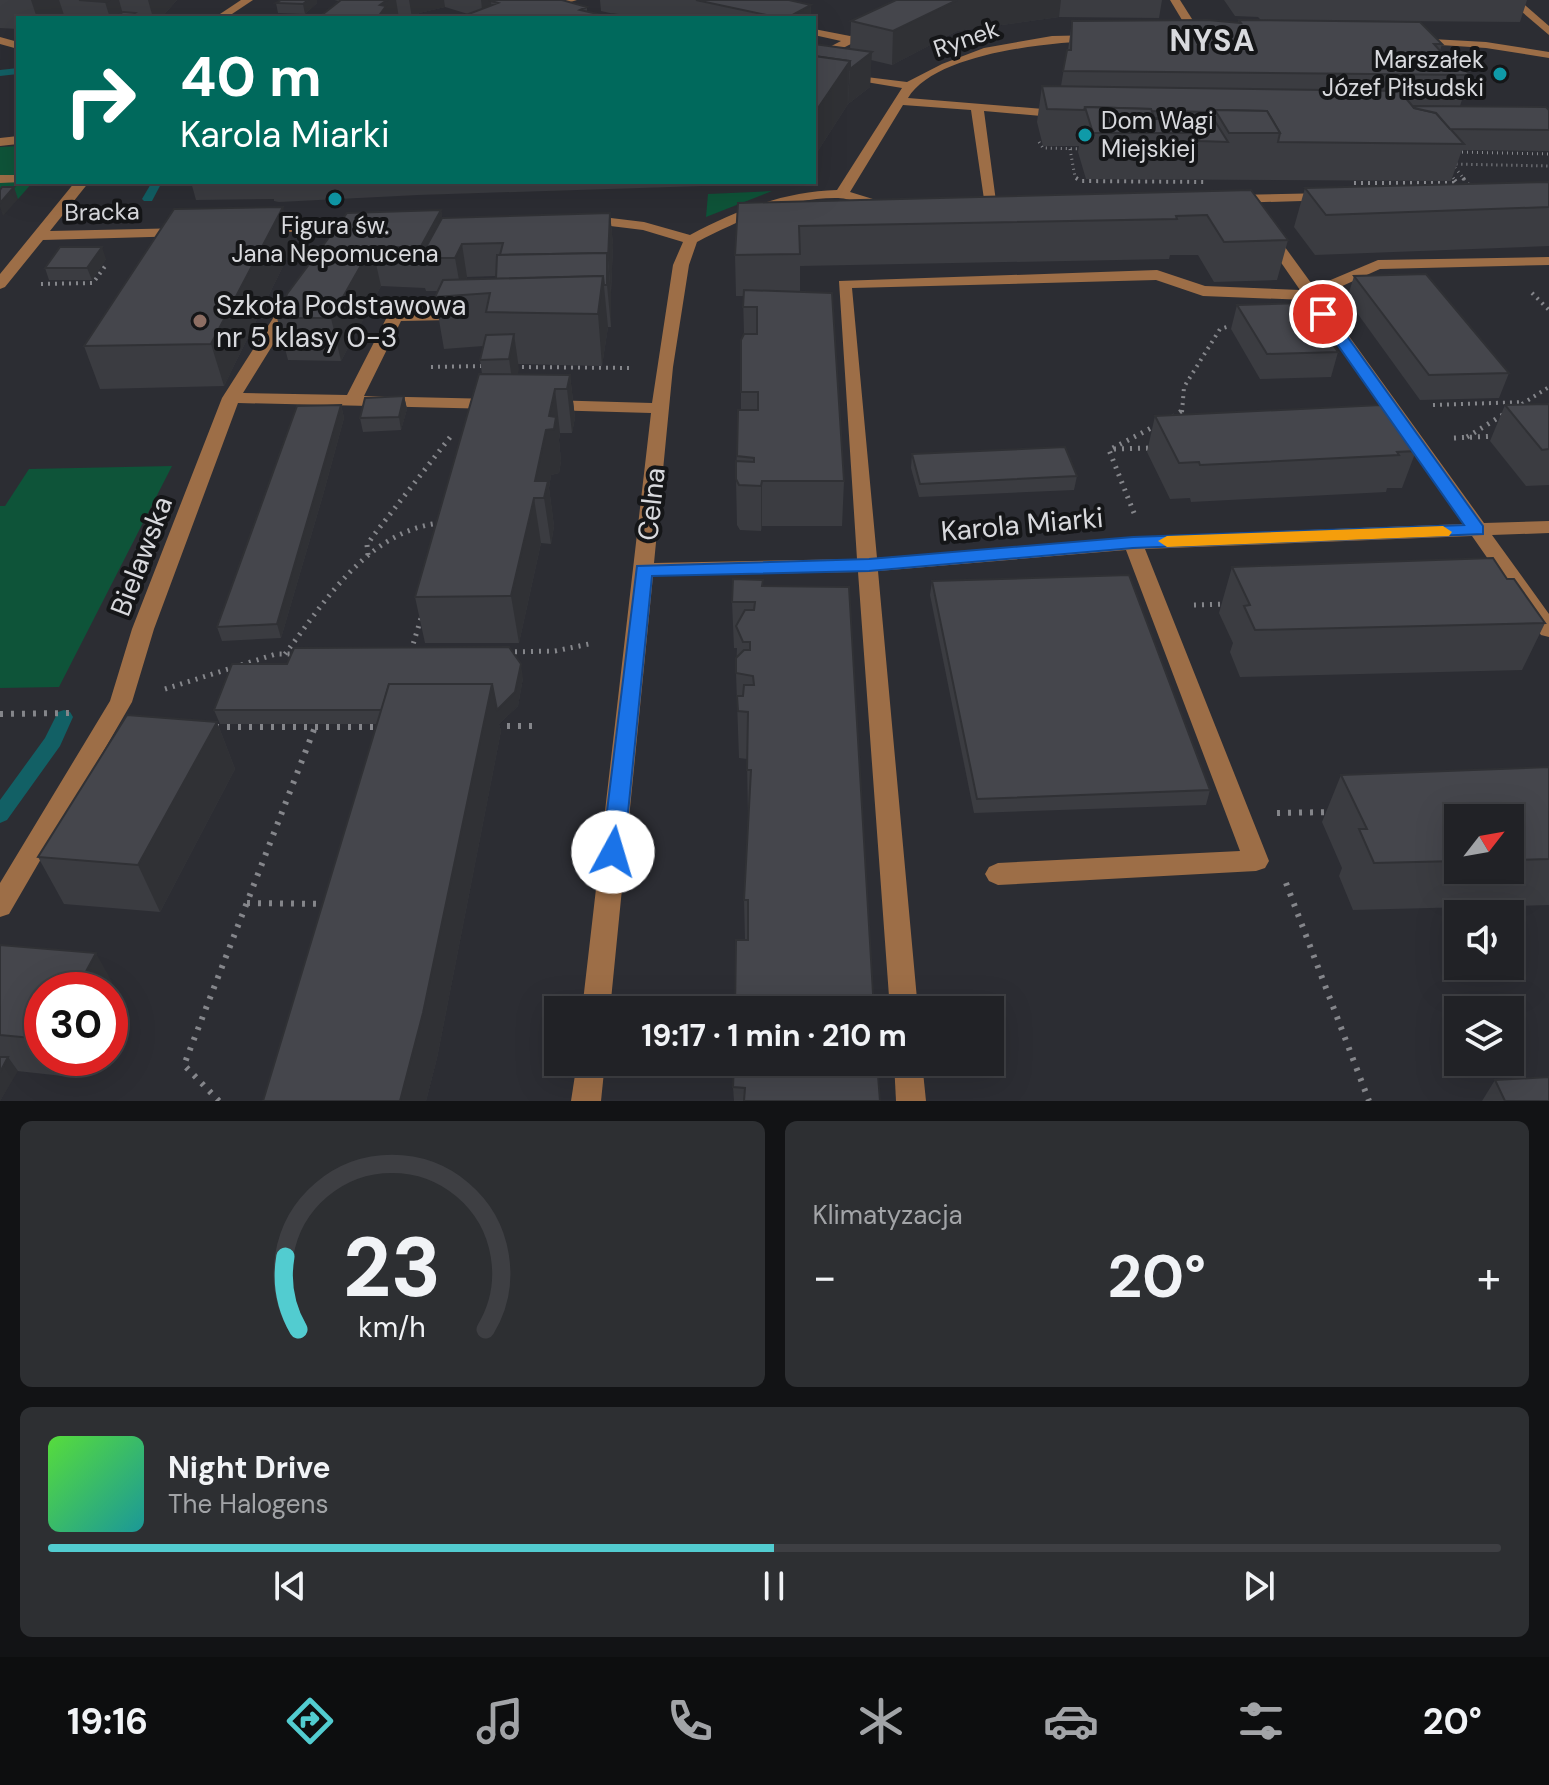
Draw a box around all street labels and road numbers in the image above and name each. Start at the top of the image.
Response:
street label: Rynek [929,13,1003,64]
street label: Bracka [64,195,140,228]
street label: Celna [629,466,674,543]
street label: Bielawska [102,491,181,621]
street label: Karola Miarki [939,499,1105,550]

